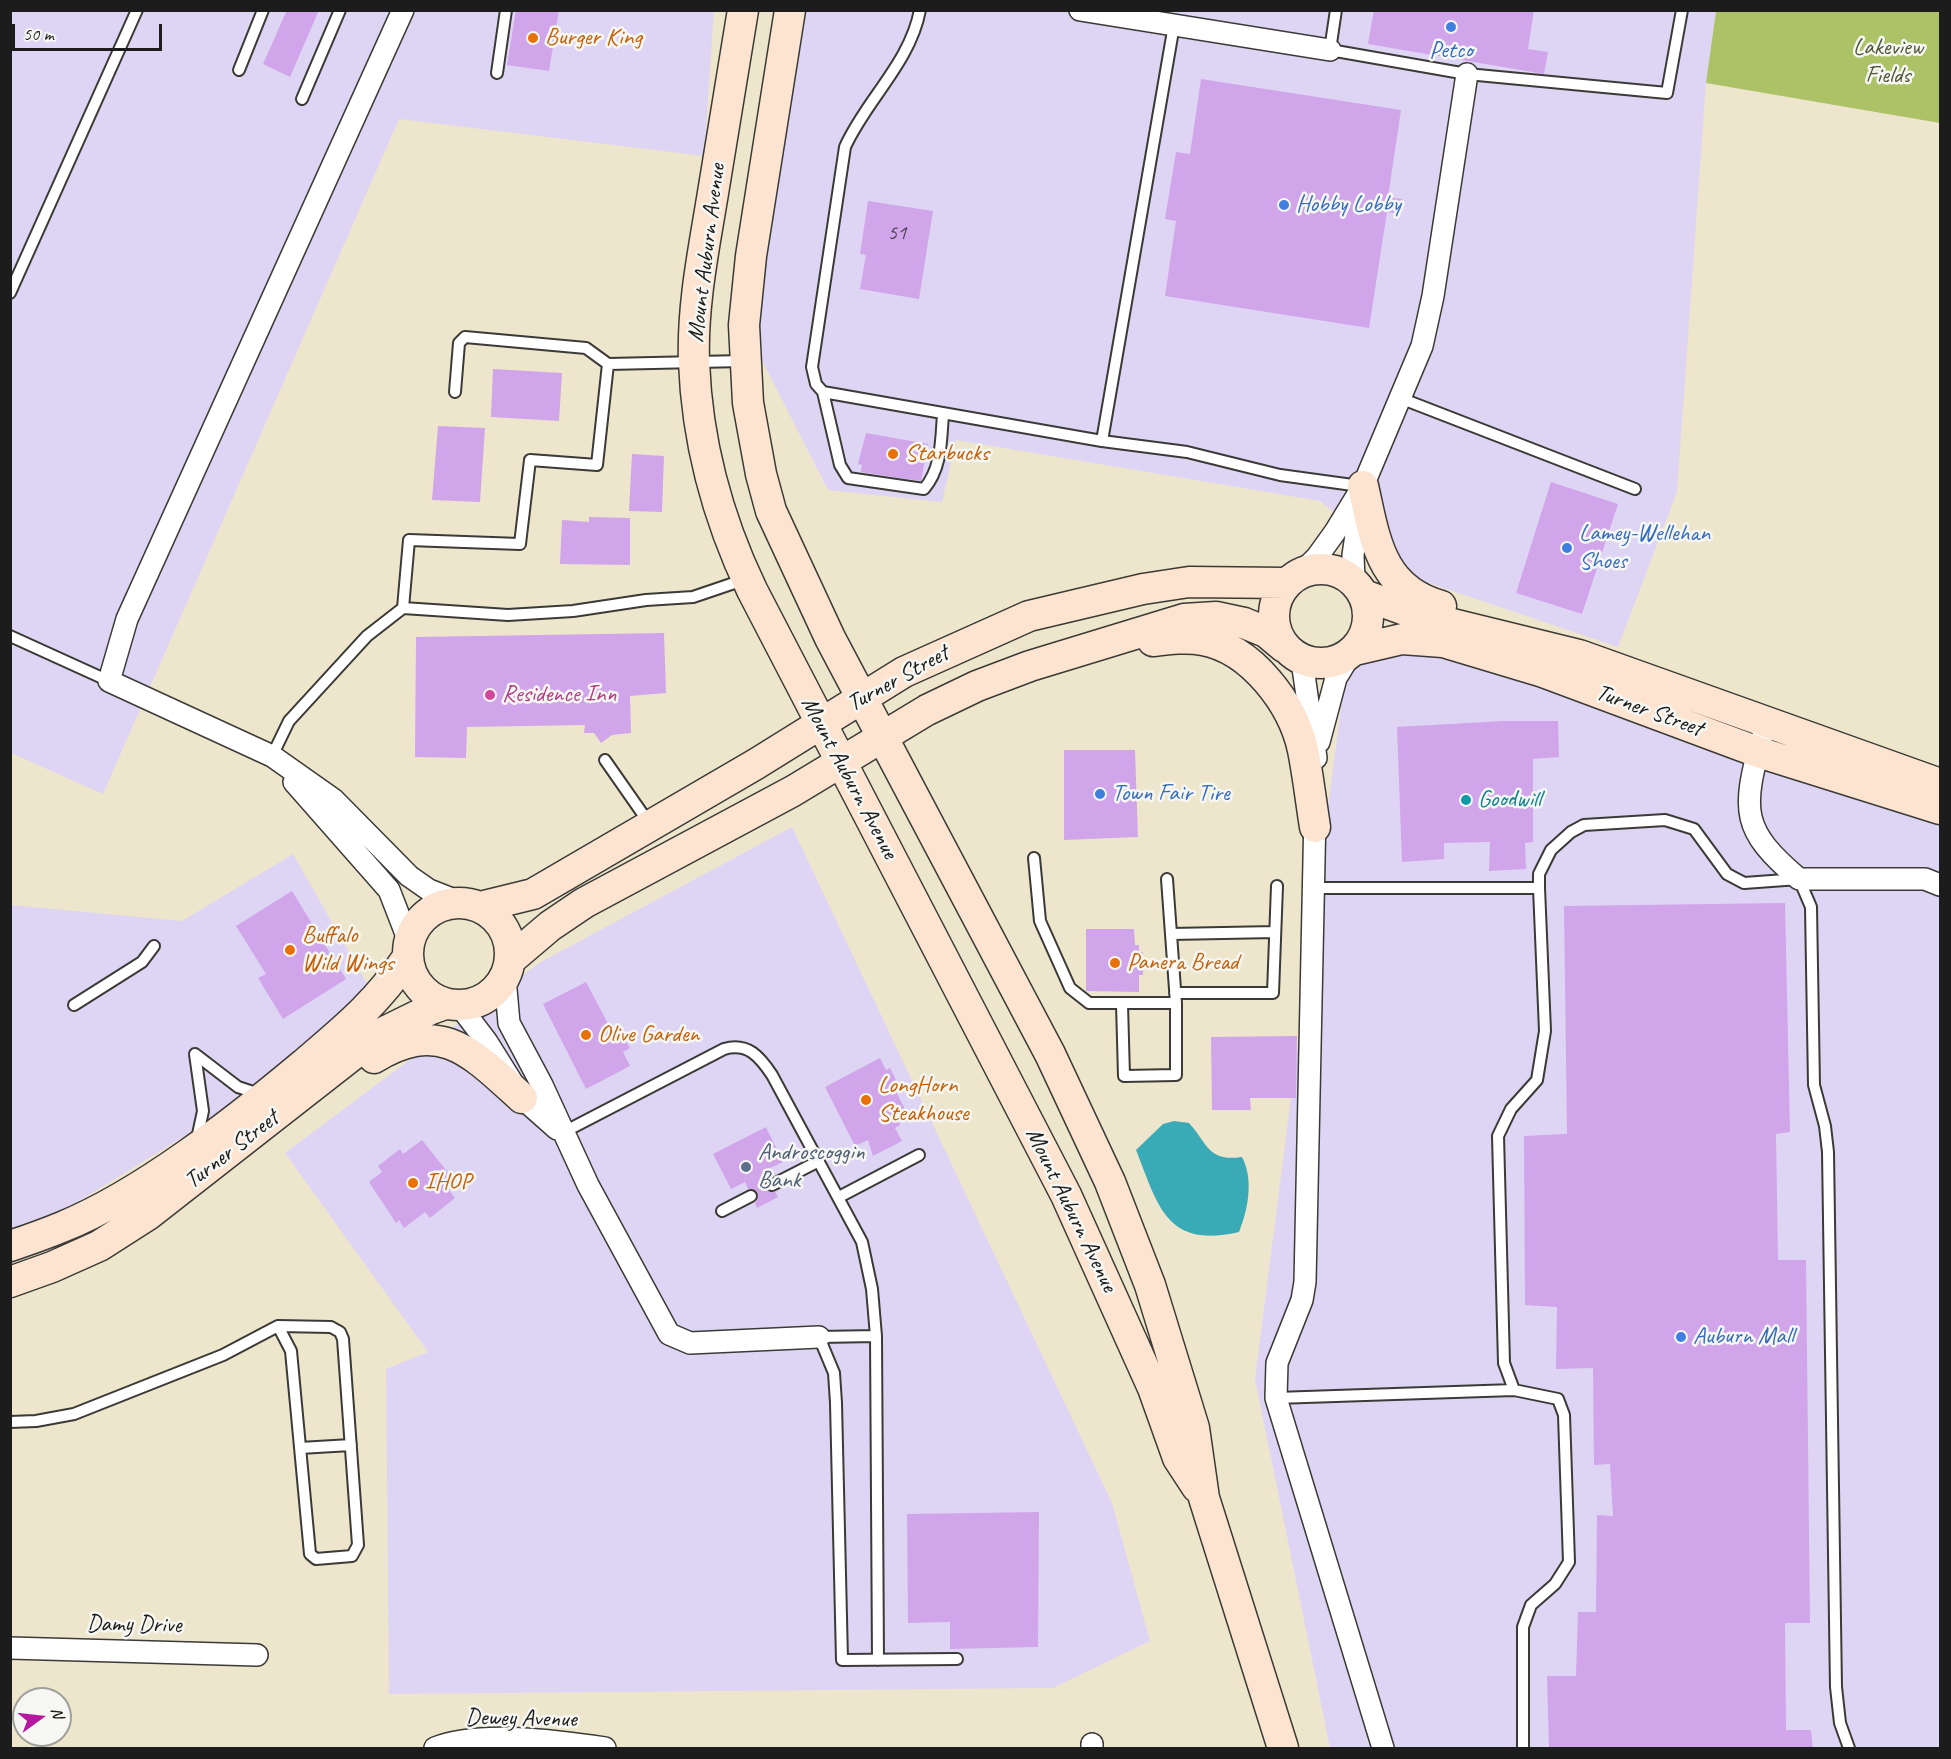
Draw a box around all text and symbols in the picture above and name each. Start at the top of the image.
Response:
scale bar [15,12,165,50]
marker: Petco [1444,20,1458,34]
text: 50 m [23,23,54,45]
place label: Burger King [545,24,642,52]
marker: Burger King [526,31,540,45]
park label: Lakeview Fields [1853,34,1923,90]
place label: Petco [1429,37,1473,65]
street label: Mount Auburn Avenue [682,162,732,344]
place label: Hobby Lobby [1296,191,1401,219]
marker: Hobby Lobby [1277,198,1291,212]
house number: 51 [888,220,906,246]
place label: Starbucks [905,440,989,468]
marker: Starbucks [886,447,900,461]
place label: Lamey-Wellehan Shoes [1579,520,1710,576]
marker: Lamey-Wellehan Shoes [1560,541,1574,555]
street label: Turner Street [842,639,954,719]
street label: Turner Street [1592,678,1706,744]
place label: Residence Inn [502,681,616,709]
marker: Residence Inn [483,688,497,702]
street label: Mount Auburn Avenue [794,692,904,864]
place label: Town Fair Tire [1112,780,1230,808]
place label: Goodwill [1478,786,1541,814]
marker: Town Fair Tire [1093,787,1107,801]
marker: Goodwill [1459,793,1473,807]
place label: Buffalo Wild Wings [302,922,394,978]
marker: Buffalo Wild Wings [283,943,297,957]
place label: Panera Bread [1127,949,1239,977]
marker: Panera Bread [1108,956,1122,970]
place label: Olive Garden [598,1021,699,1049]
marker: Olive Garden [579,1028,593,1042]
place label: LongHorn Steakhouse [878,1072,969,1128]
marker: LongHorn Steakhouse [859,1093,873,1107]
street label: Turner Street [179,1104,285,1196]
street label: Mount Auburn Avenue [1019,1123,1123,1297]
place label: Androscoggin Bank [758,1139,865,1195]
marker: Androscoggin Bank [739,1160,753,1174]
place label: IHOP [425,1169,471,1197]
marker: IHOP [406,1176,420,1190]
place label: Auburn Mall [1693,1323,1794,1351]
marker: Auburn Mall [1674,1330,1688,1344]
street label: Damy Drive [86,1610,182,1640]
north arrow [12,1687,72,1747]
street label: Dewey Avenue [465,1704,577,1734]
text: N [47,1705,68,1720]

